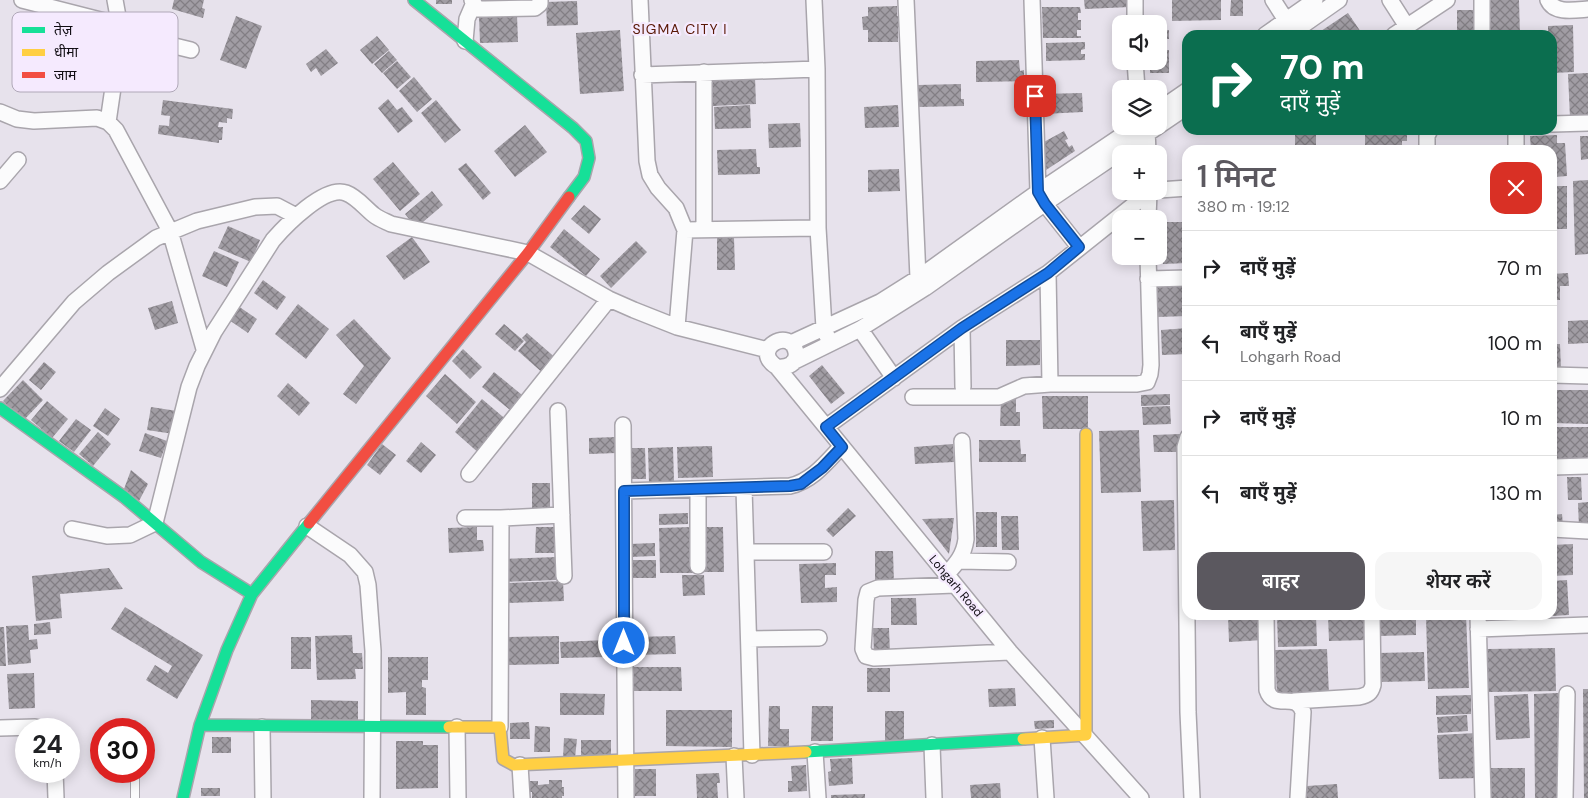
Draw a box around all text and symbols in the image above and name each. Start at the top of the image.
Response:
legend [12,12,178,92]
map controls [1112,15,1167,265]
button: sound [1112,15,1167,70]
district label: SIGMA CITY I [632,20,728,38]
text: तेज़ [54,21,73,39]
text: धीमा [54,43,79,61]
text: 70 m [1280,44,1364,90]
icon: right [1197,50,1262,115]
text: जाम [54,66,77,84]
pin [1014,75,1056,117]
button: layers [1112,80,1167,135]
icon: arrive [1021,82,1049,110]
text: दाएँ मुड़ें [1280,88,1340,117]
button: + [1112,145,1167,200]
text: 1 मिनट [1197,157,1276,196]
button: close [1490,162,1542,214]
text: 380 m · 19:12 [1197,196,1290,217]
button: − [1112,210,1167,265]
icon: right [1197,254,1225,282]
text: दाएँ मुड़ें [1240,255,1295,280]
text: 70 m [1497,256,1542,281]
text: बाएँ मुड़ें [1240,319,1297,344]
icon: left [1197,329,1225,357]
text: 100 m [1488,331,1542,356]
text: Lohgarh Road [1240,346,1341,367]
icon: right [1197,404,1225,432]
text: दाएँ मुड़ें [1240,405,1295,430]
text: 10 m [1501,406,1542,431]
icon: left [1197,479,1225,507]
text: बाएँ मुड़ें [1240,480,1297,505]
text: 130 m [1490,481,1542,506]
street label: Lohgarh Road [926,552,986,620]
button: बाहर [1197,552,1365,610]
button: शेयर करें [1375,552,1542,610]
position arrow [597,616,649,668]
speed limit sign: 30 [90,718,155,783]
text: 24 [32,728,63,761]
text: km/h [33,755,62,771]

